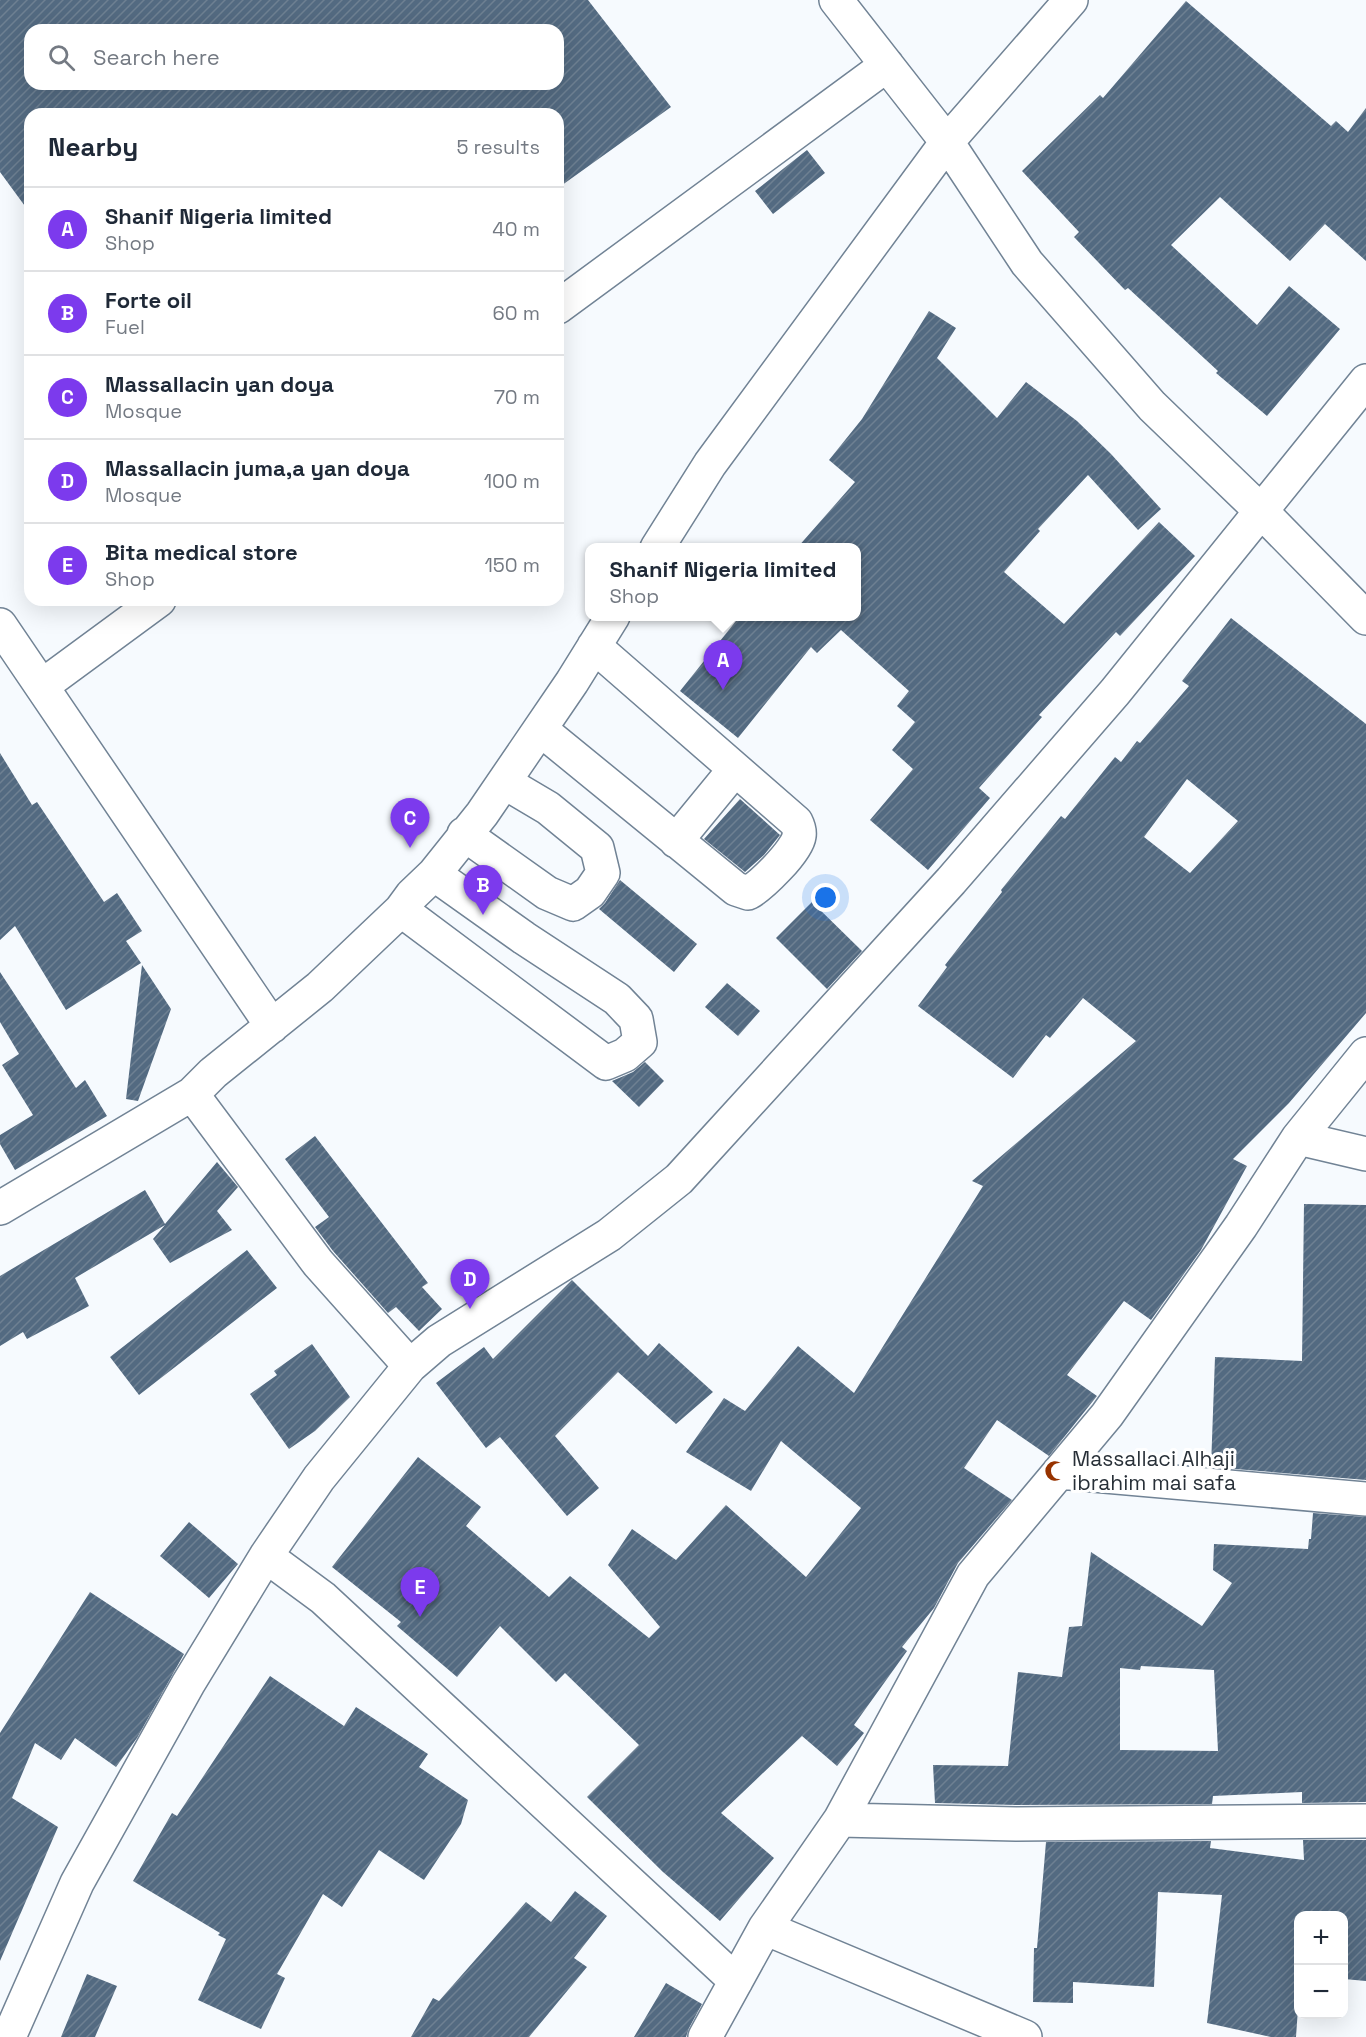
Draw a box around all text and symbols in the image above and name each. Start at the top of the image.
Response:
search box [24,24,564,90]
icon: search [45,41,78,74]
text: Search here [93,43,220,71]
text: Nearby [48,130,138,164]
text: 5 results [456,134,540,160]
text: Shanif Nigeria limited [105,202,332,230]
text: A [61,216,74,242]
text: 40 m [492,216,540,242]
text: Shop [105,230,155,256]
text: Forte oil [105,286,192,314]
text: B [61,300,74,326]
text: 60 m [493,300,540,326]
text: Fuel [105,314,145,340]
text: Massallacin yan doya [105,370,334,398]
text: C [61,384,74,410]
text: 70 m [494,384,540,410]
text: Mosque [105,398,182,424]
text: Massallacin juma,a yan doya [105,454,410,482]
text: D [61,468,74,494]
text: 100 m [484,468,540,494]
text: Mosque [105,482,182,508]
text: Bita medical store [105,538,298,566]
popup [585,543,861,621]
text: E [62,552,73,578]
text: 150 m [485,552,540,578]
text: Shanif Nigeria limited [609,555,837,583]
text: Shop [105,566,155,592]
text: Shop [609,583,659,609]
pin: A [704,640,742,690]
pin: C [390,798,430,848]
pin: B [464,866,502,915]
your location [811,883,840,912]
pin: D [450,1260,490,1309]
place label: Massallaci Alhaji ibrahim mai safa [1072,1445,1236,1496]
mosque icon: Massallaci Alhaji ibrahim mai safa [1043,1459,1067,1483]
pin: E [400,1568,440,1617]
map controls [1294,1911,1348,2019]
button: + [1294,1911,1348,1965]
button: − [1294,1965,1348,2019]

